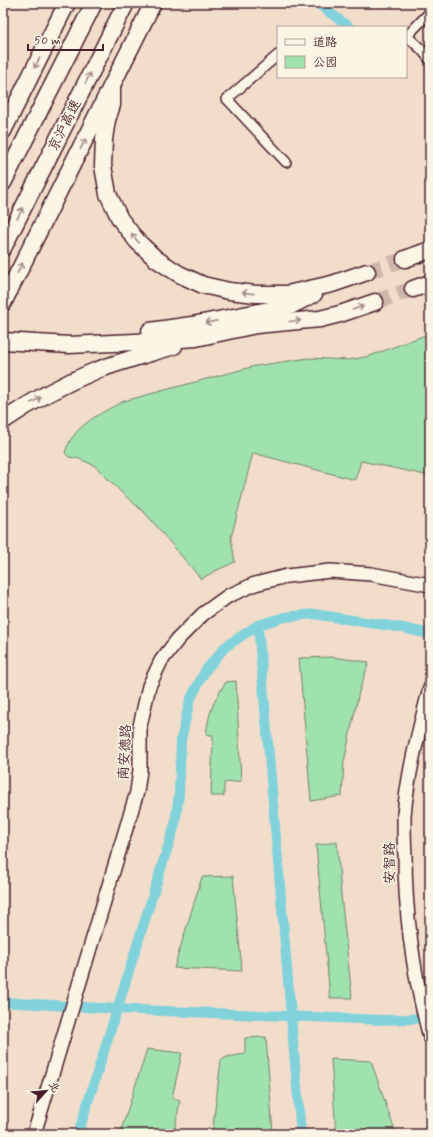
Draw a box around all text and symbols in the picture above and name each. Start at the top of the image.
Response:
scale bar [28,26,103,52]
legend [277,26,407,78]
text: 50 m [34,33,61,49]
text: 道路 [313,35,337,51]
text: 公园 [313,55,337,71]
one-way arrow [33,57,40,69]
one-way arrow [85,72,92,84]
street label: 京沪高速 [44,96,86,154]
one-way arrow [79,138,87,150]
one-way arrow [17,207,24,219]
one-way arrow [131,232,139,243]
one-way arrow [17,262,25,274]
one-way arrow [242,290,255,297]
one-way arrow [351,304,364,311]
one-way arrow [288,317,301,325]
one-way arrow [205,318,218,326]
one-way arrow [30,396,42,404]
street label: 南安德路 [115,724,135,780]
street label: 安智路 [381,842,399,884]
north arrow [26,1071,66,1111]
text: 北 [45,1079,63,1095]

